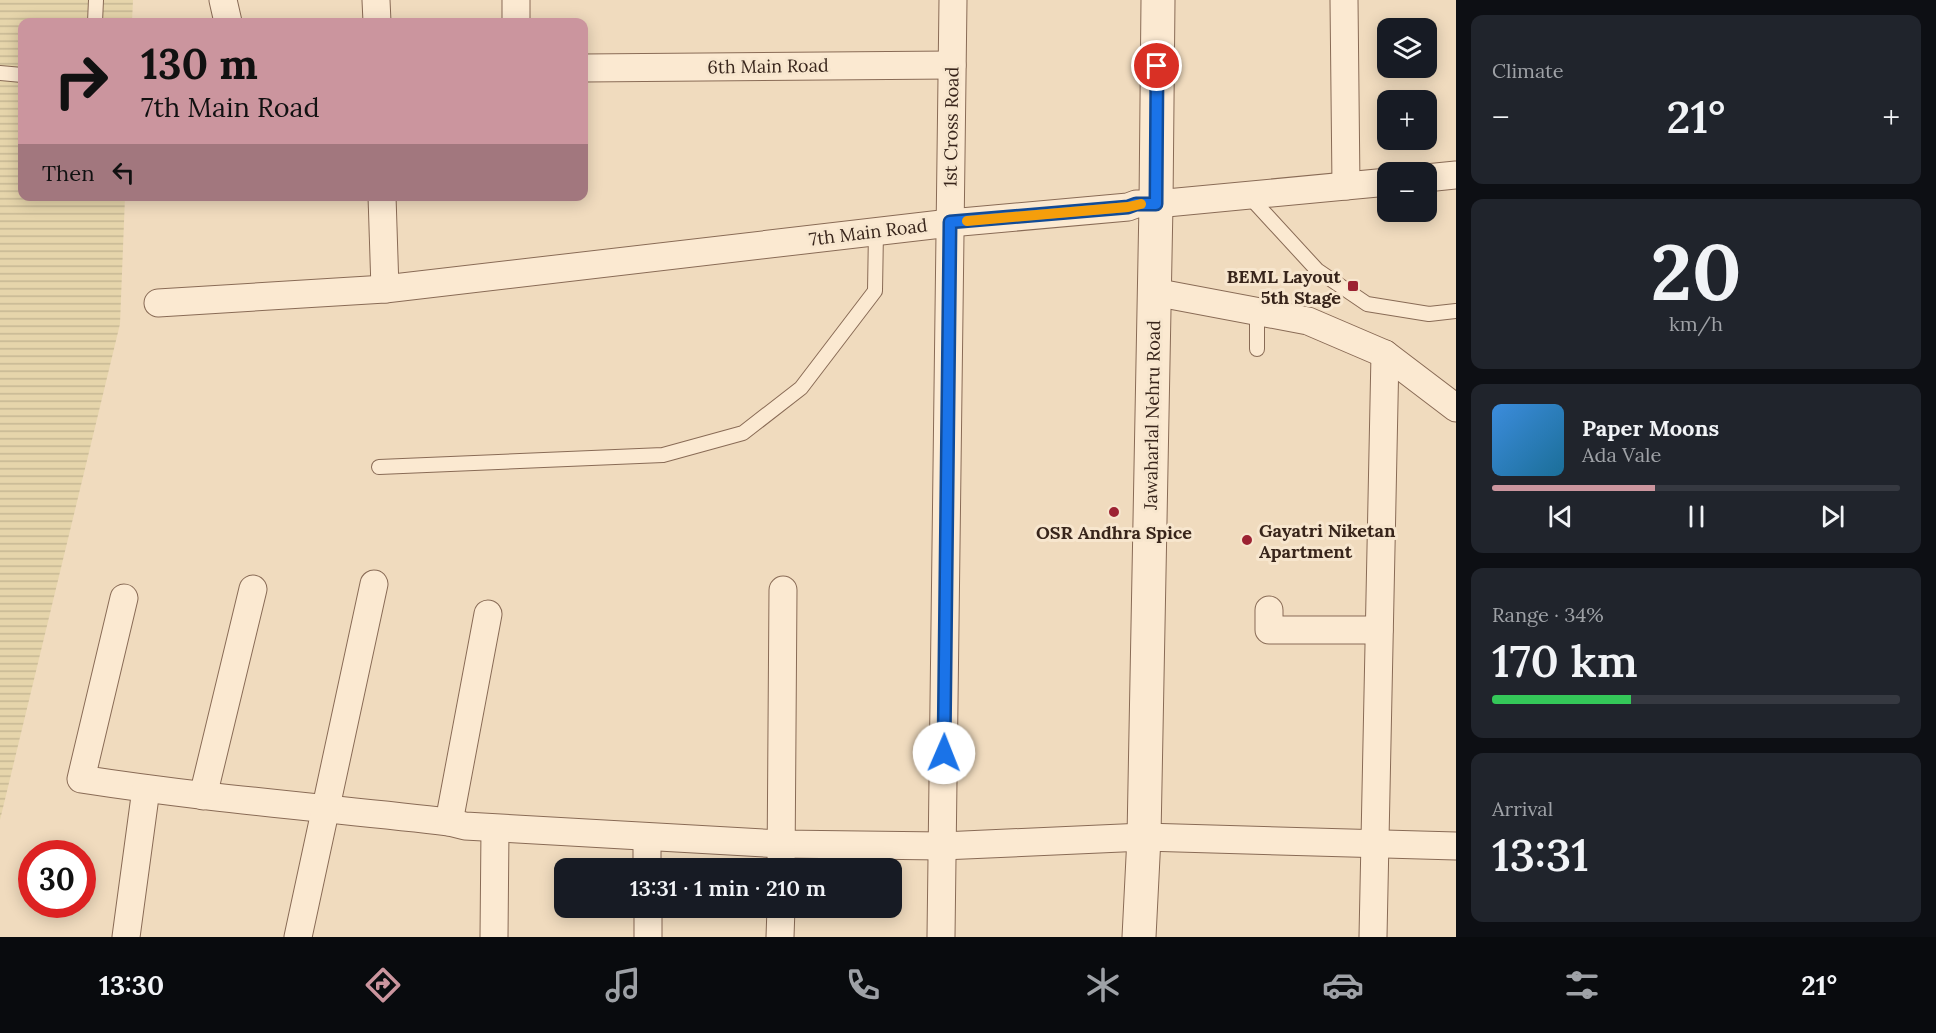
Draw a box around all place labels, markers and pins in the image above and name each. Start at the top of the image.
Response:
pin [1131,40,1182,91]
place label: BEML Layout 5th Stage [1226,265,1342,309]
marker: BEML Layout 5th Stage [1346,279,1360,293]
marker: OSR Andhra Spice [1107,505,1121,519]
place label: Gayatri Niketan Apartment [1259,519,1396,563]
place label: OSR Andhra Spice [1036,521,1192,544]
marker: Gayatri Niketan Apartment [1240,533,1254,547]

